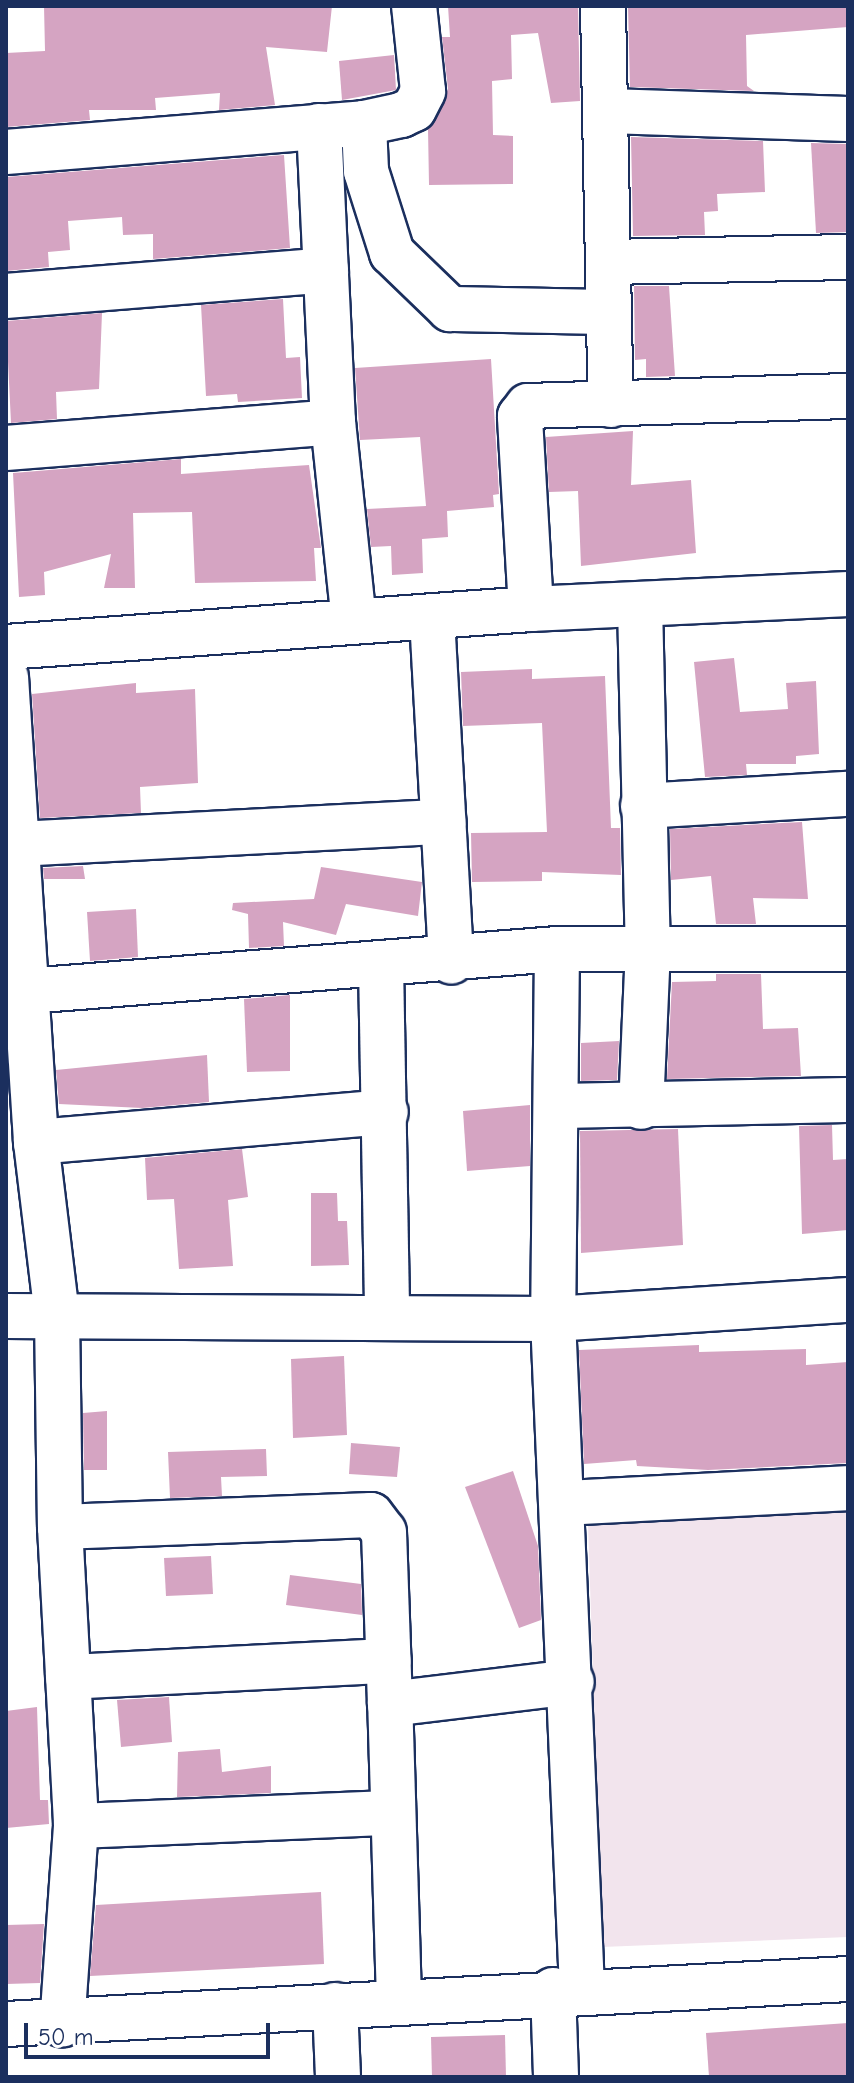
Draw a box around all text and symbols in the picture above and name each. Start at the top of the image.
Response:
scale bar [28,2007,274,2057]
text: 50 m [38,2023,94,2051]

